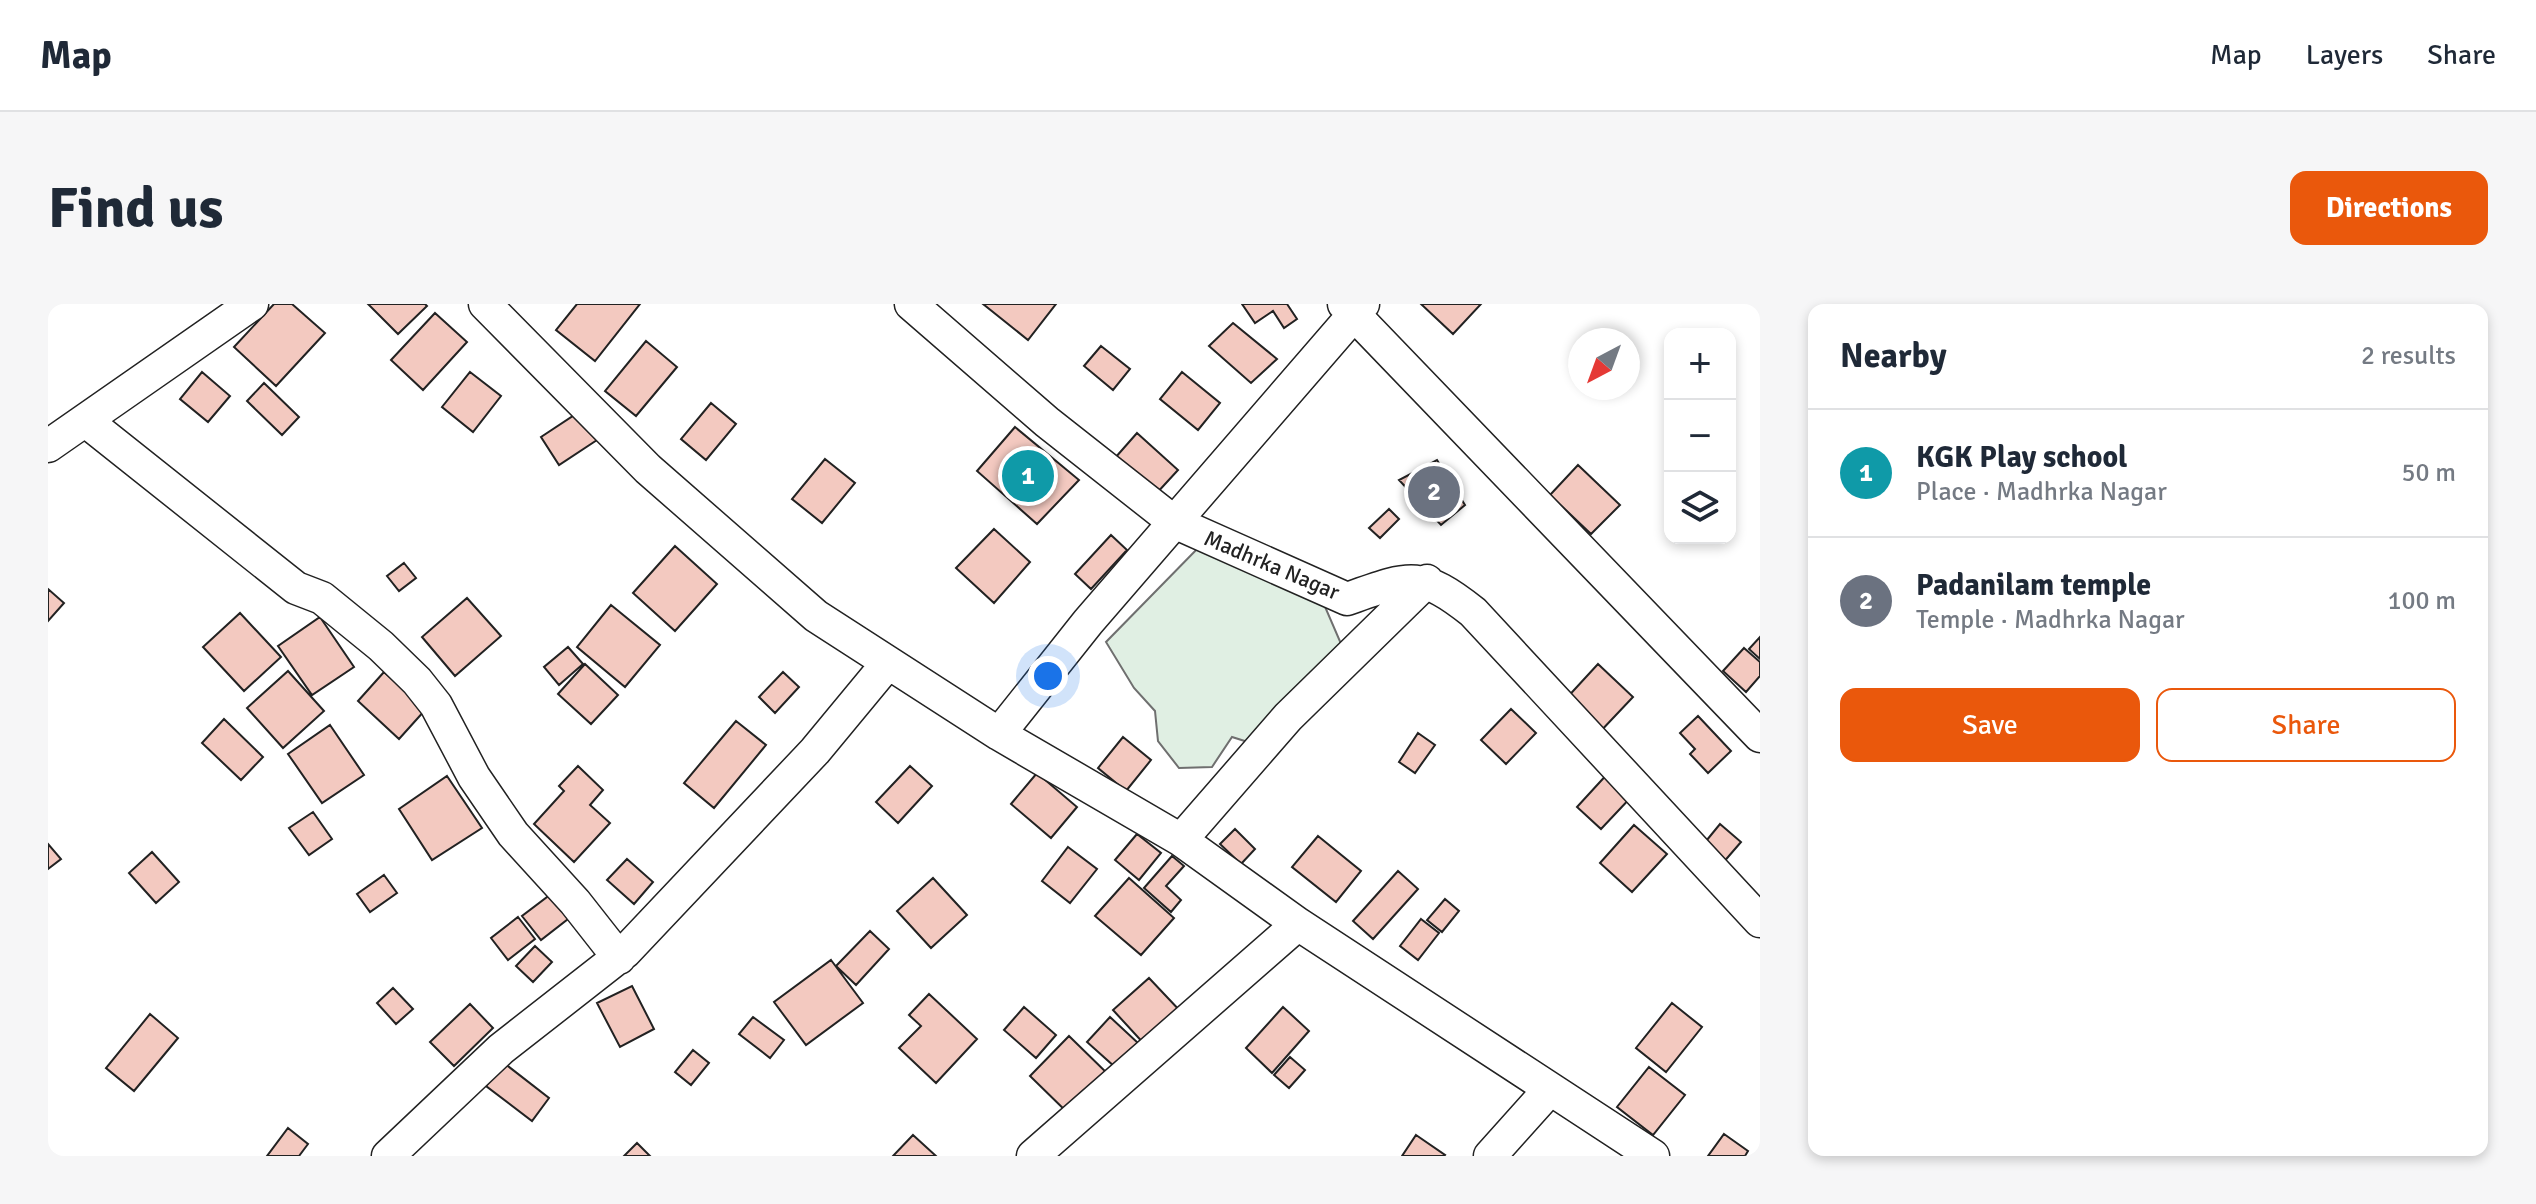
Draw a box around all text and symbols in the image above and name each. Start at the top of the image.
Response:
text: Map [40,32,112,79]
text: Map [2210,38,2262,72]
text: Layers [2306,38,2383,72]
text: Share [2427,38,2496,72]
button: Directions [2290,171,2488,245]
text: Find us [48,174,223,243]
north arrow [1568,328,1640,400]
map controls [1664,328,1736,544]
button: + [1664,328,1736,400]
text: Nearby [1840,335,1947,377]
text: 2 results [2361,340,2456,372]
button: − [1664,400,1736,472]
text: KGK Play school [1916,439,2127,476]
pin: 1 [1002,446,1054,506]
text: 1 [1859,457,1873,489]
text: 50 m [2401,457,2456,489]
pin: 2 [1408,462,1460,522]
button: layers [1664,472,1736,544]
text: Place · Madhrka Nagar [1916,476,2167,508]
street label: Madhrka Nagar [1200,524,1344,606]
text: Padanilam temple [1916,567,2151,604]
text: 2 [1859,585,1873,617]
text: 100 m [2387,585,2456,617]
text: Temple · Madhrka Nagar [1916,604,2185,636]
your location [1028,656,1068,696]
button: Save [1840,688,2140,762]
button: Share [2156,688,2456,762]

